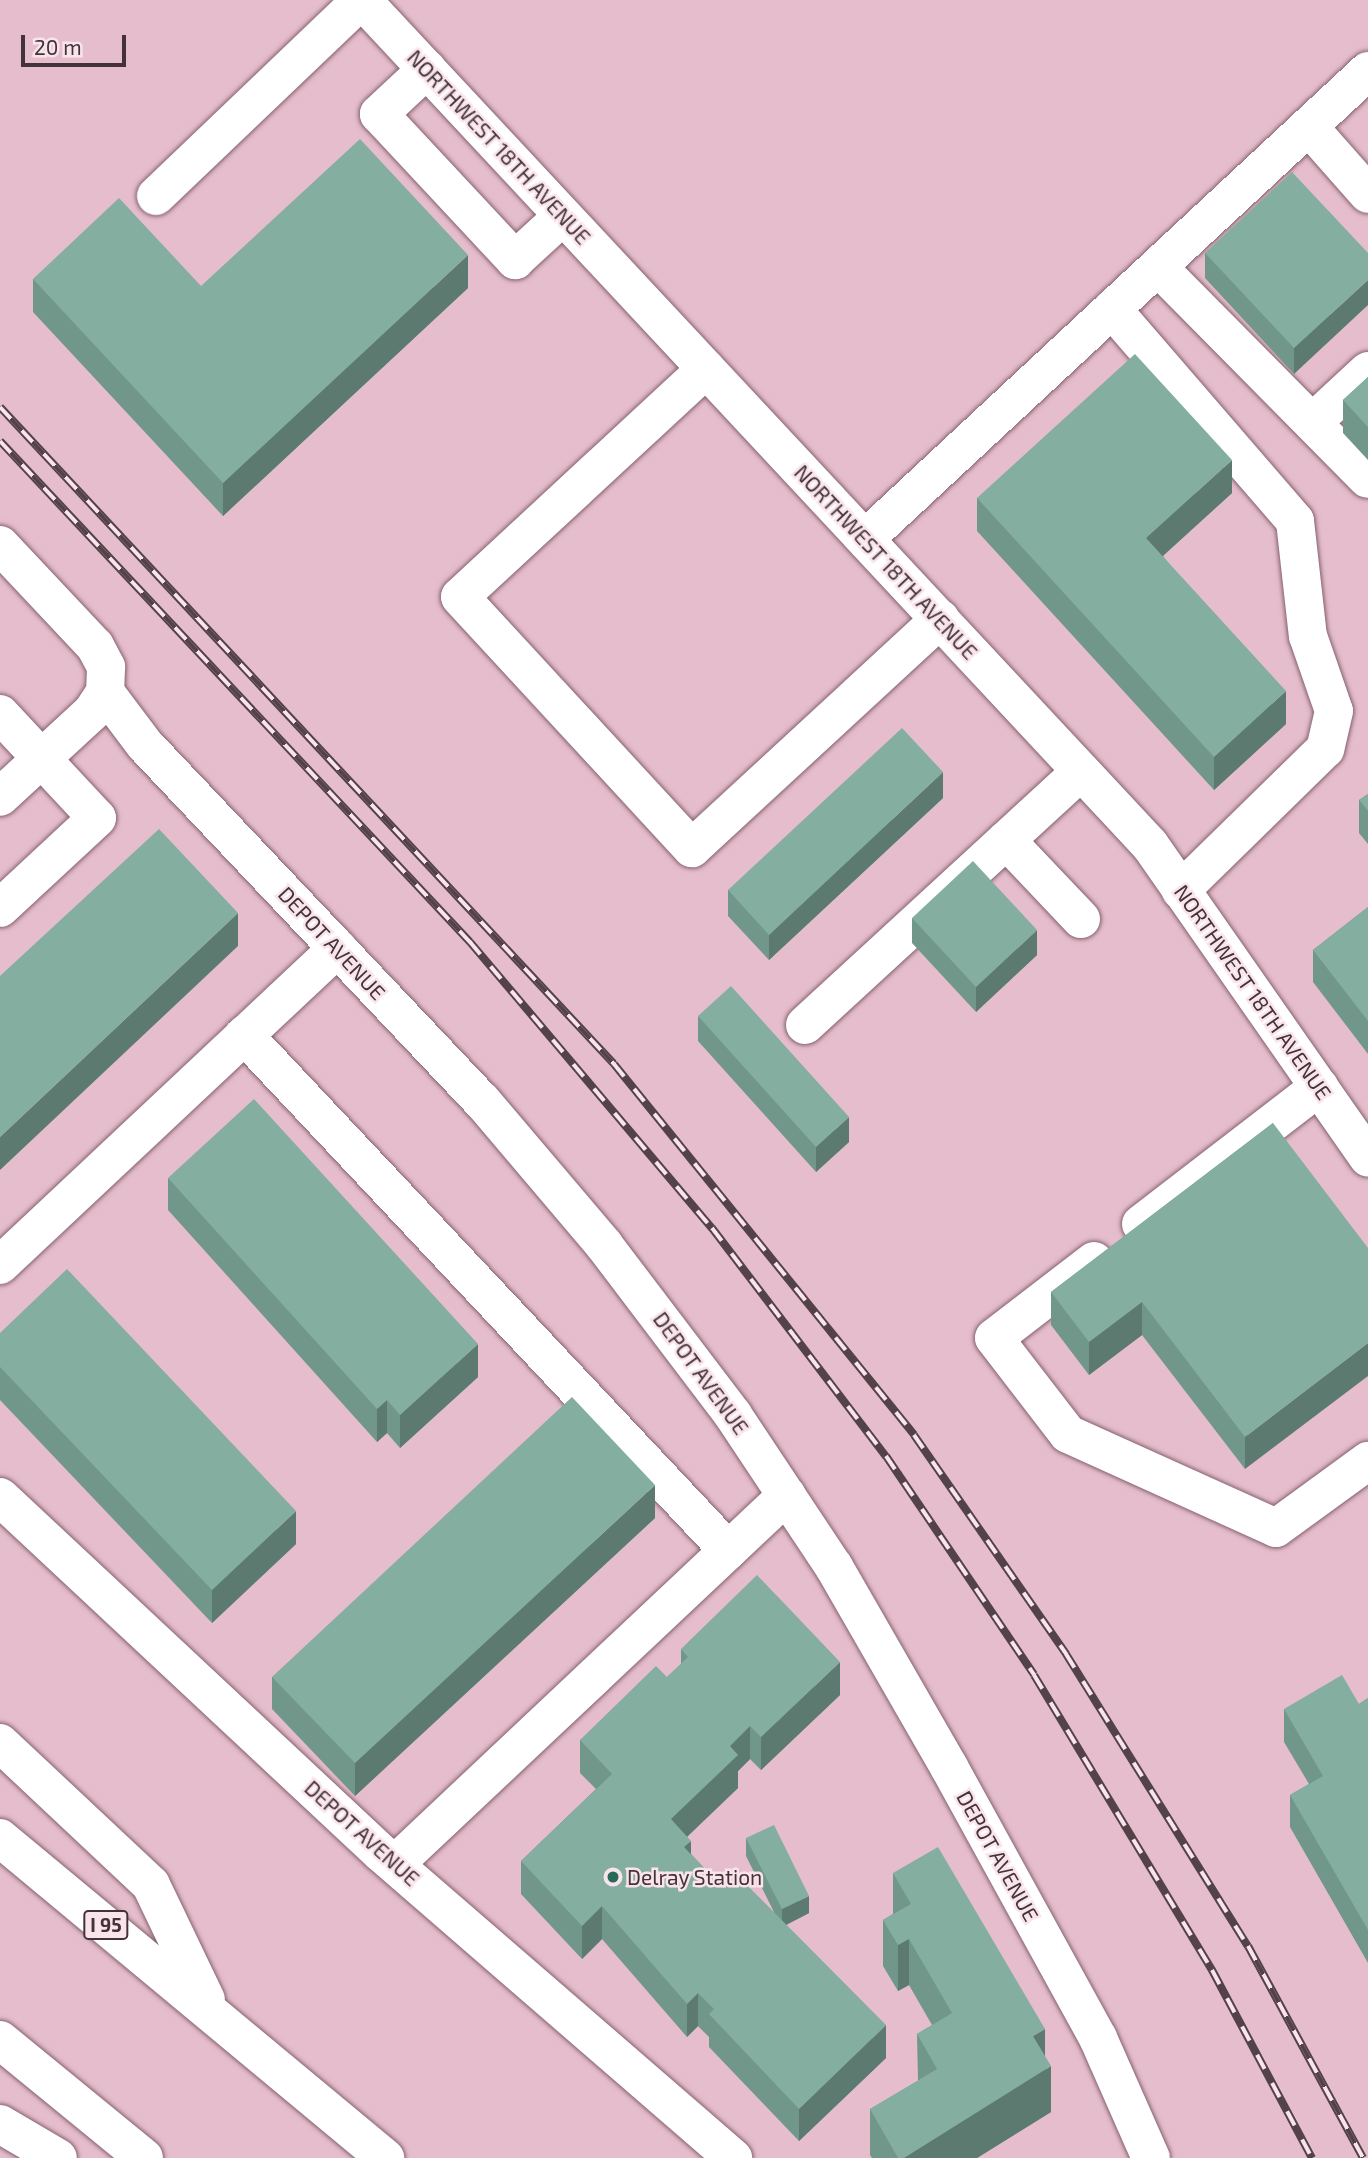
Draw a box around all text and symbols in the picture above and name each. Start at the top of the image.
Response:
scale bar [24,21,130,65]
text: 20 m [34,34,82,59]
street label: NORTHWEST 18TH AVENUE [402,44,596,250]
street label: NORTHWEST 18TH AVENUE [789,459,983,665]
street label: NORTHWEST 18TH AVENUE [1169,879,1337,1105]
street label: DEPOT AVENUE [273,881,391,1005]
street label: DEPOT AVENUE [648,1306,754,1440]
street label: DEPOT AVENUE [299,1775,425,1891]
street label: DEPOT AVENUE [952,1786,1044,1926]
place label: Delray Station [627,1864,763,1890]
marker: Delray Station [605,1869,621,1885]
road number: I 95 [83,1910,129,1940]

